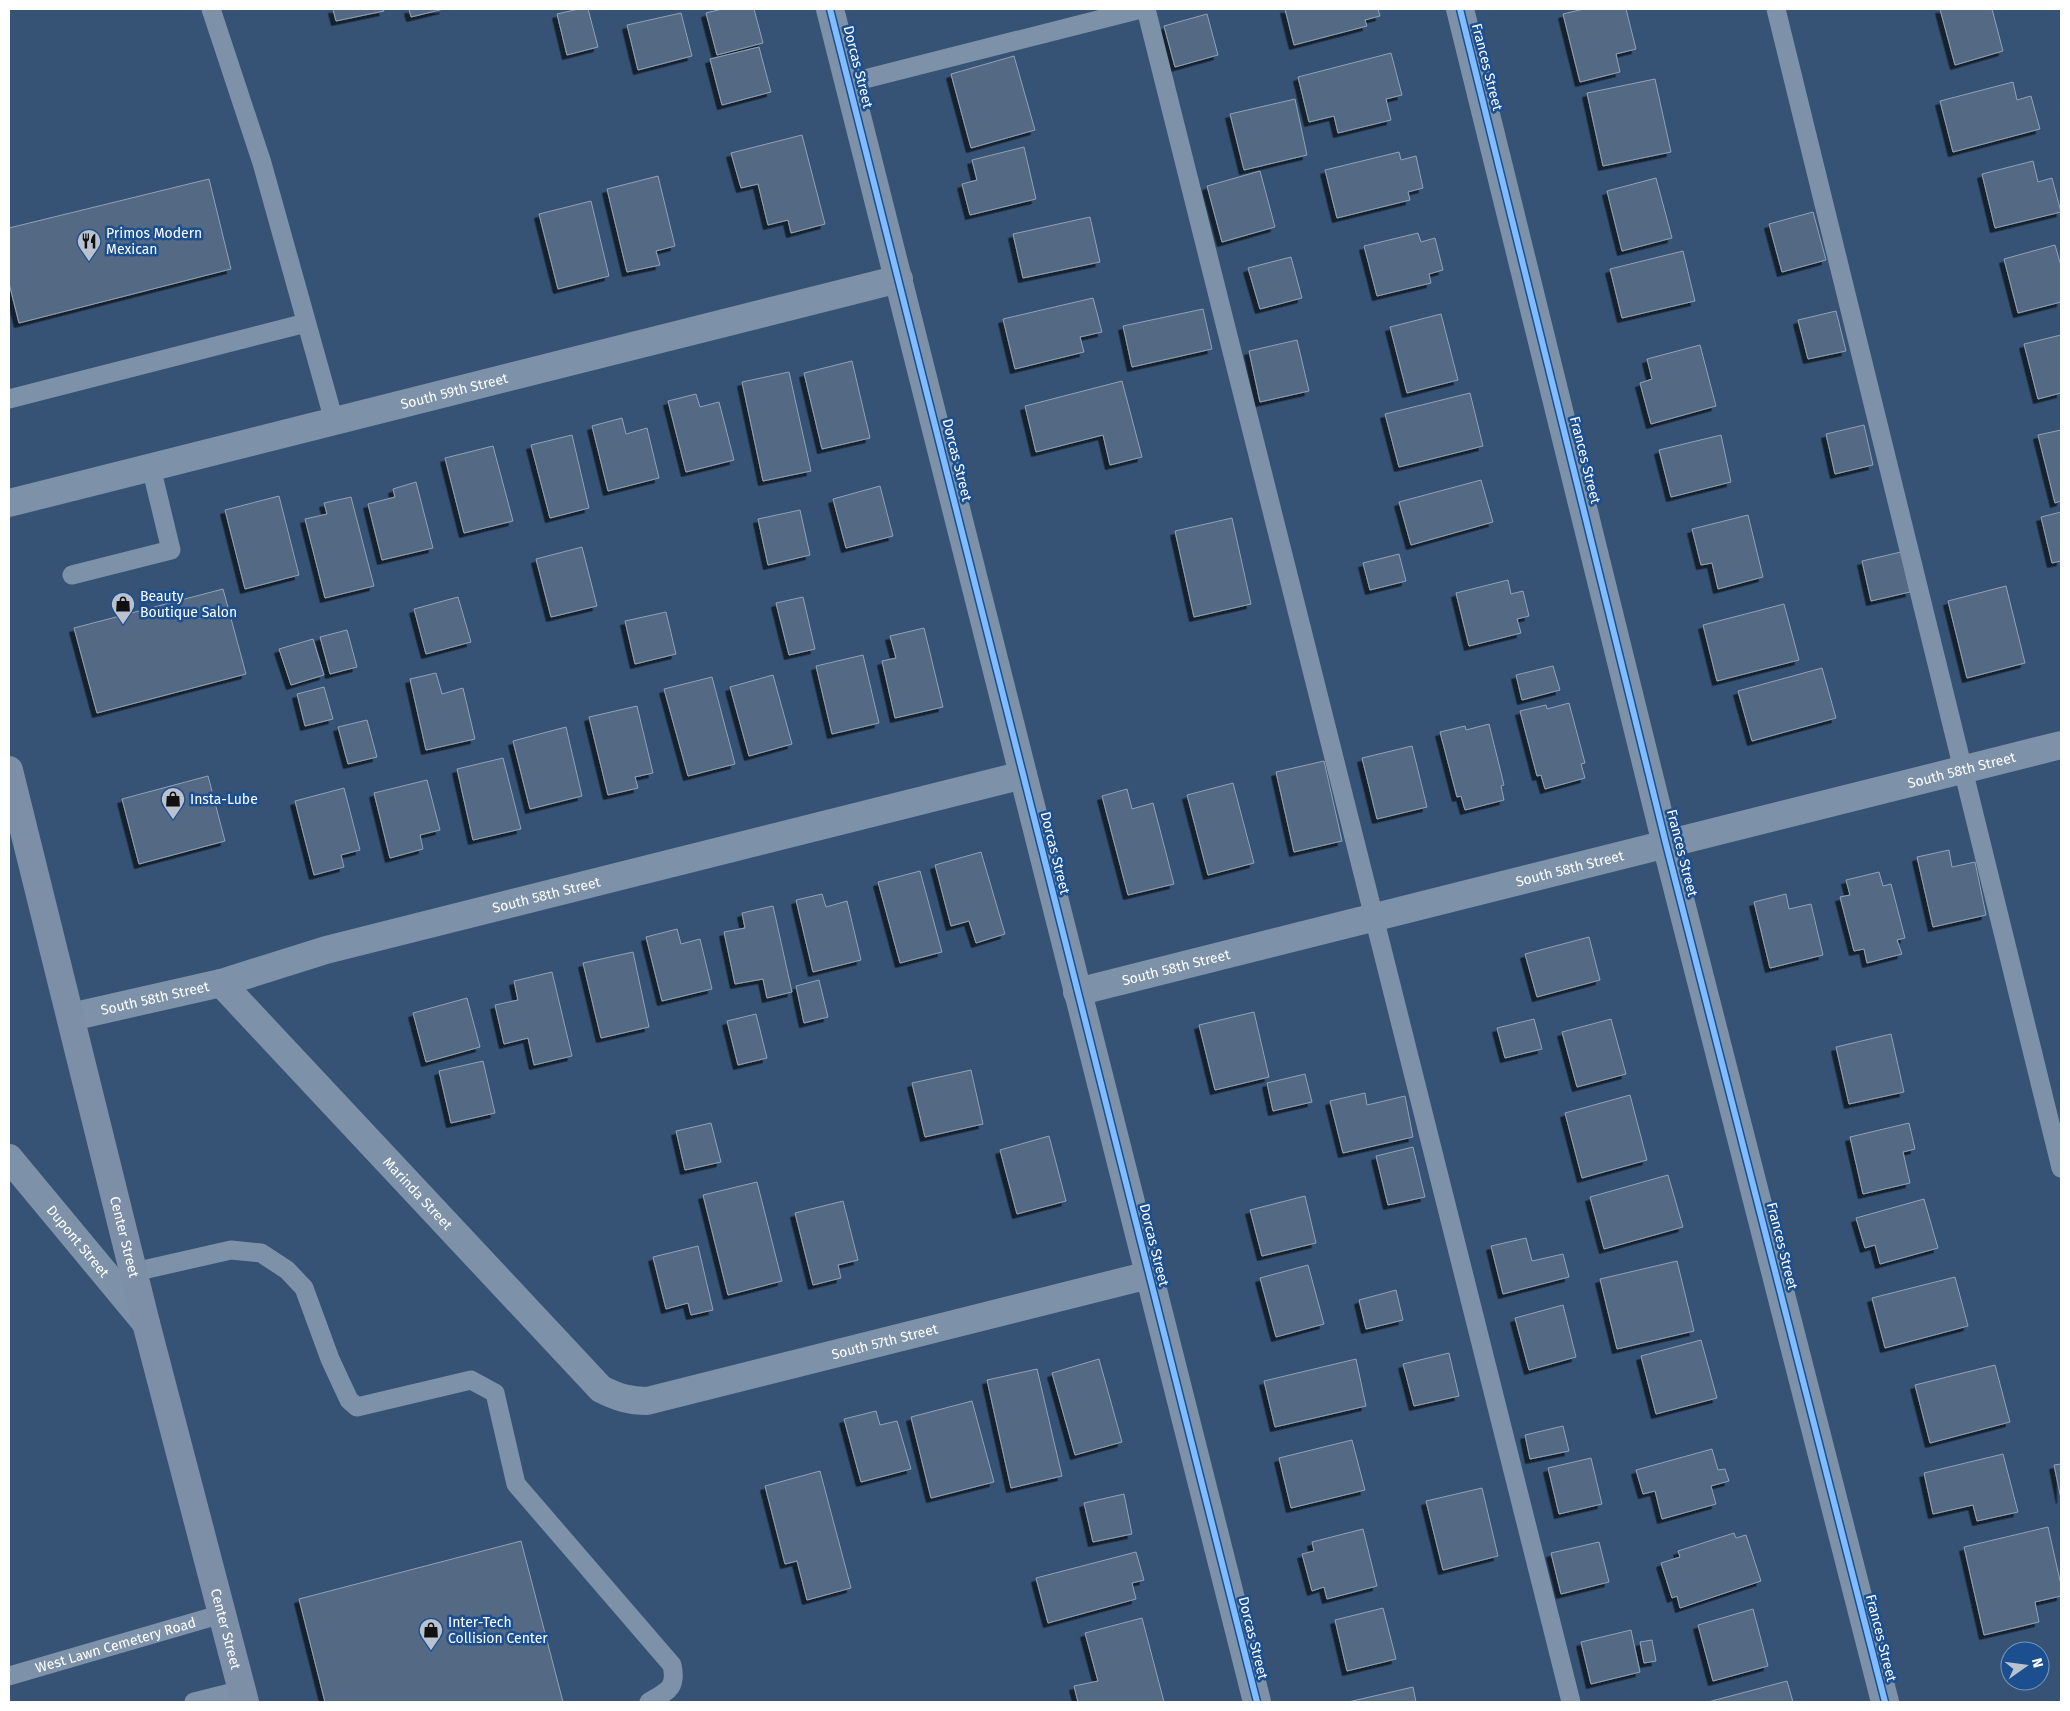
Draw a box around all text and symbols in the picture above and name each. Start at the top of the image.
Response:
street label: Frances Street [1468,22,1506,113]
street label: Dorcas Street [840,24,877,111]
place label: Primos Modern Mexican [106,225,202,258]
restaurant icon: Primos Modern Mexican [76,228,102,262]
street label: South 59th Street [399,369,511,413]
street label: Frances Street [1566,415,1604,506]
street label: Dorcas Street [939,417,976,504]
place label: Beauty Boutique Salon [140,588,237,621]
shop icon: Beauty Boutique Salon [110,591,136,625]
street label: South 58th Street [1906,748,2018,792]
shop icon: Insta-Lube [160,786,186,820]
place label: Insta-Lube [190,791,258,808]
street label: Frances Street [1663,808,1701,899]
street label: Dorcas Street [1037,810,1074,897]
street label: South 58th Street [1514,846,1626,890]
street label: South 58th Street [491,873,603,916]
street label: South 58th Street [1120,945,1233,989]
street label: South 58th Street [99,977,212,1019]
street label: Marinda Street [380,1153,457,1234]
street label: Center Street [106,1195,143,1280]
street label: Frances Street [1763,1201,1801,1292]
street label: Dupont Street [43,1202,113,1281]
street label: Dorcas Street [1136,1202,1173,1289]
street label: South 57th Street [830,1320,940,1363]
street label: Center Street [207,1587,245,1672]
street label: Frances Street [1862,1593,1900,1684]
street label: Dorcas Street [1235,1595,1272,1682]
street label: West Lawn Cemetery Road [33,1614,198,1676]
place label: Inter-Tech Collision Center [448,1614,548,1647]
shop icon: Inter-Tech Collision Center [418,1617,444,1651]
north arrow [2000,1641,2050,1691]
text: N [2028,1656,2047,1670]

